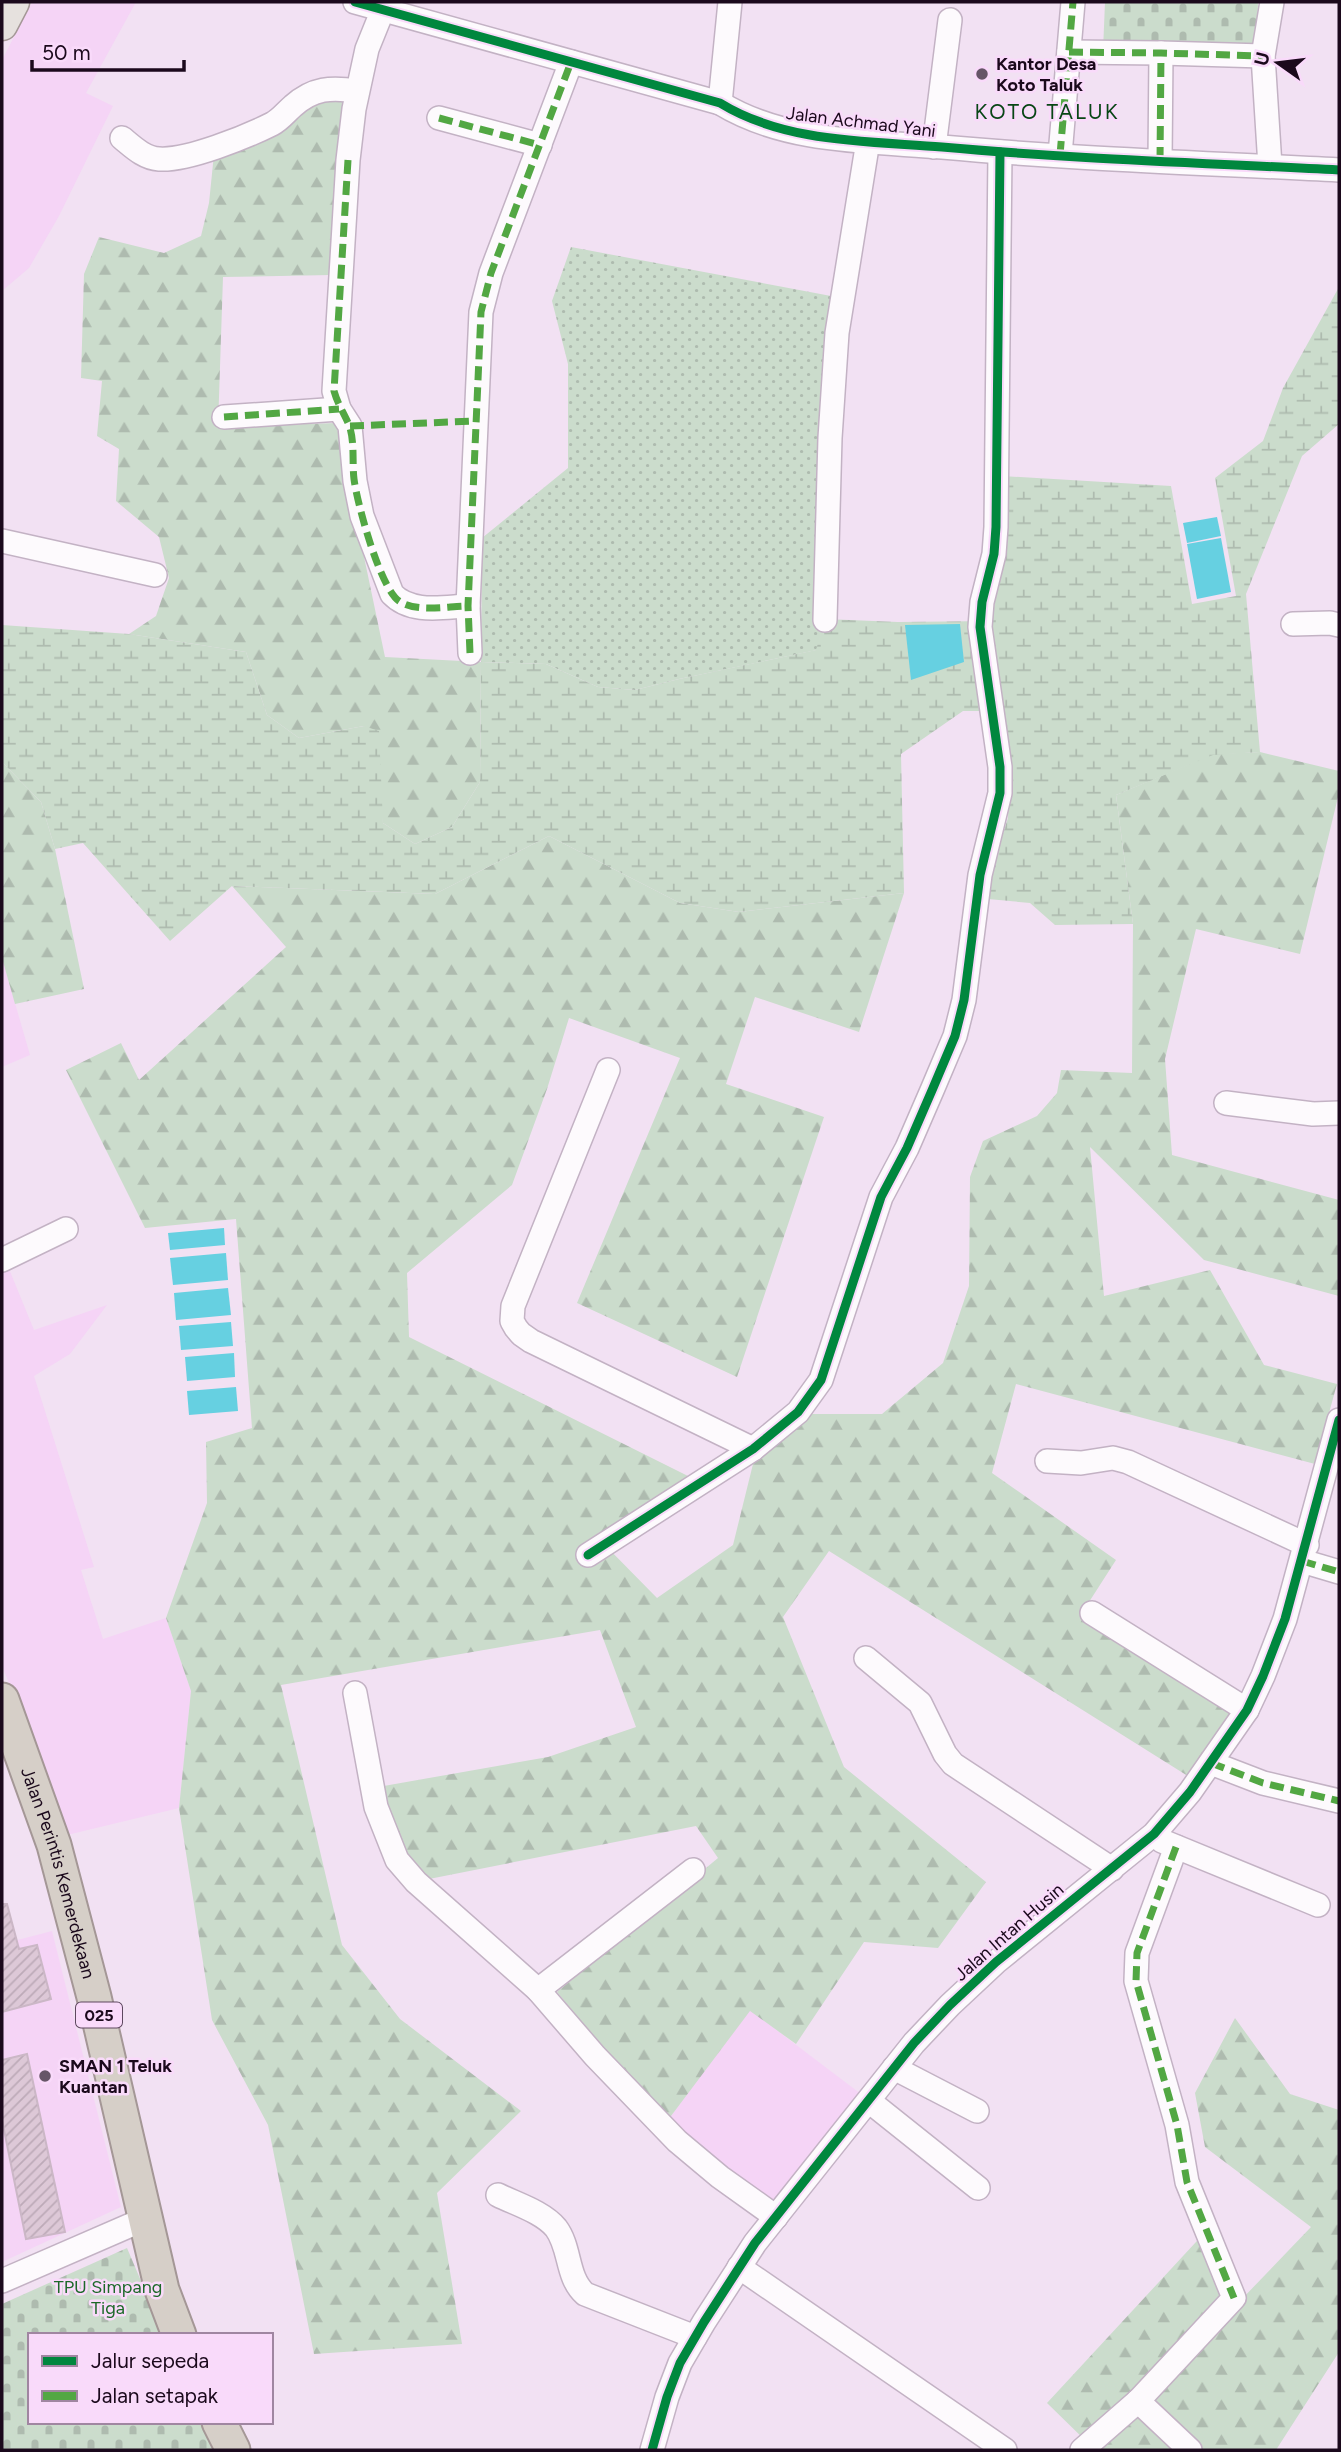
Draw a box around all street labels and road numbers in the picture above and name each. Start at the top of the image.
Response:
street label: Jalan Achmad Yani [785,102,937,142]
street label: Jalan Perintis Kemerdekaan [16,1764,100,1981]
street label: Jalan Intan Husin [950,1879,1068,1985]
road number: 025 [76,2002,122,2027]

